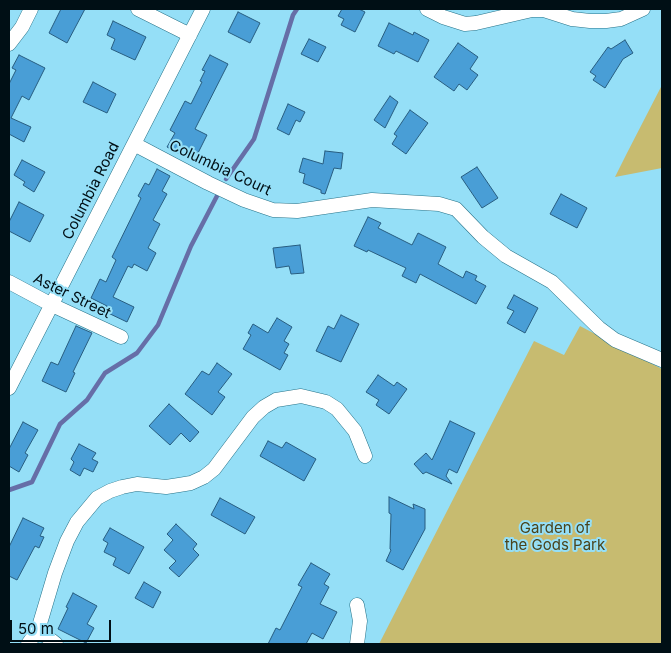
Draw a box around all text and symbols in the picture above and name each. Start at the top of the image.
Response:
street label: Columbia Court [166,136,274,200]
street label: Columbia Road [59,139,123,243]
street label: Aster Street [30,270,114,322]
park label: Garden of the Gods Park [505,519,605,554]
scale bar [12,610,114,642]
text: 50 m [18,619,54,638]

